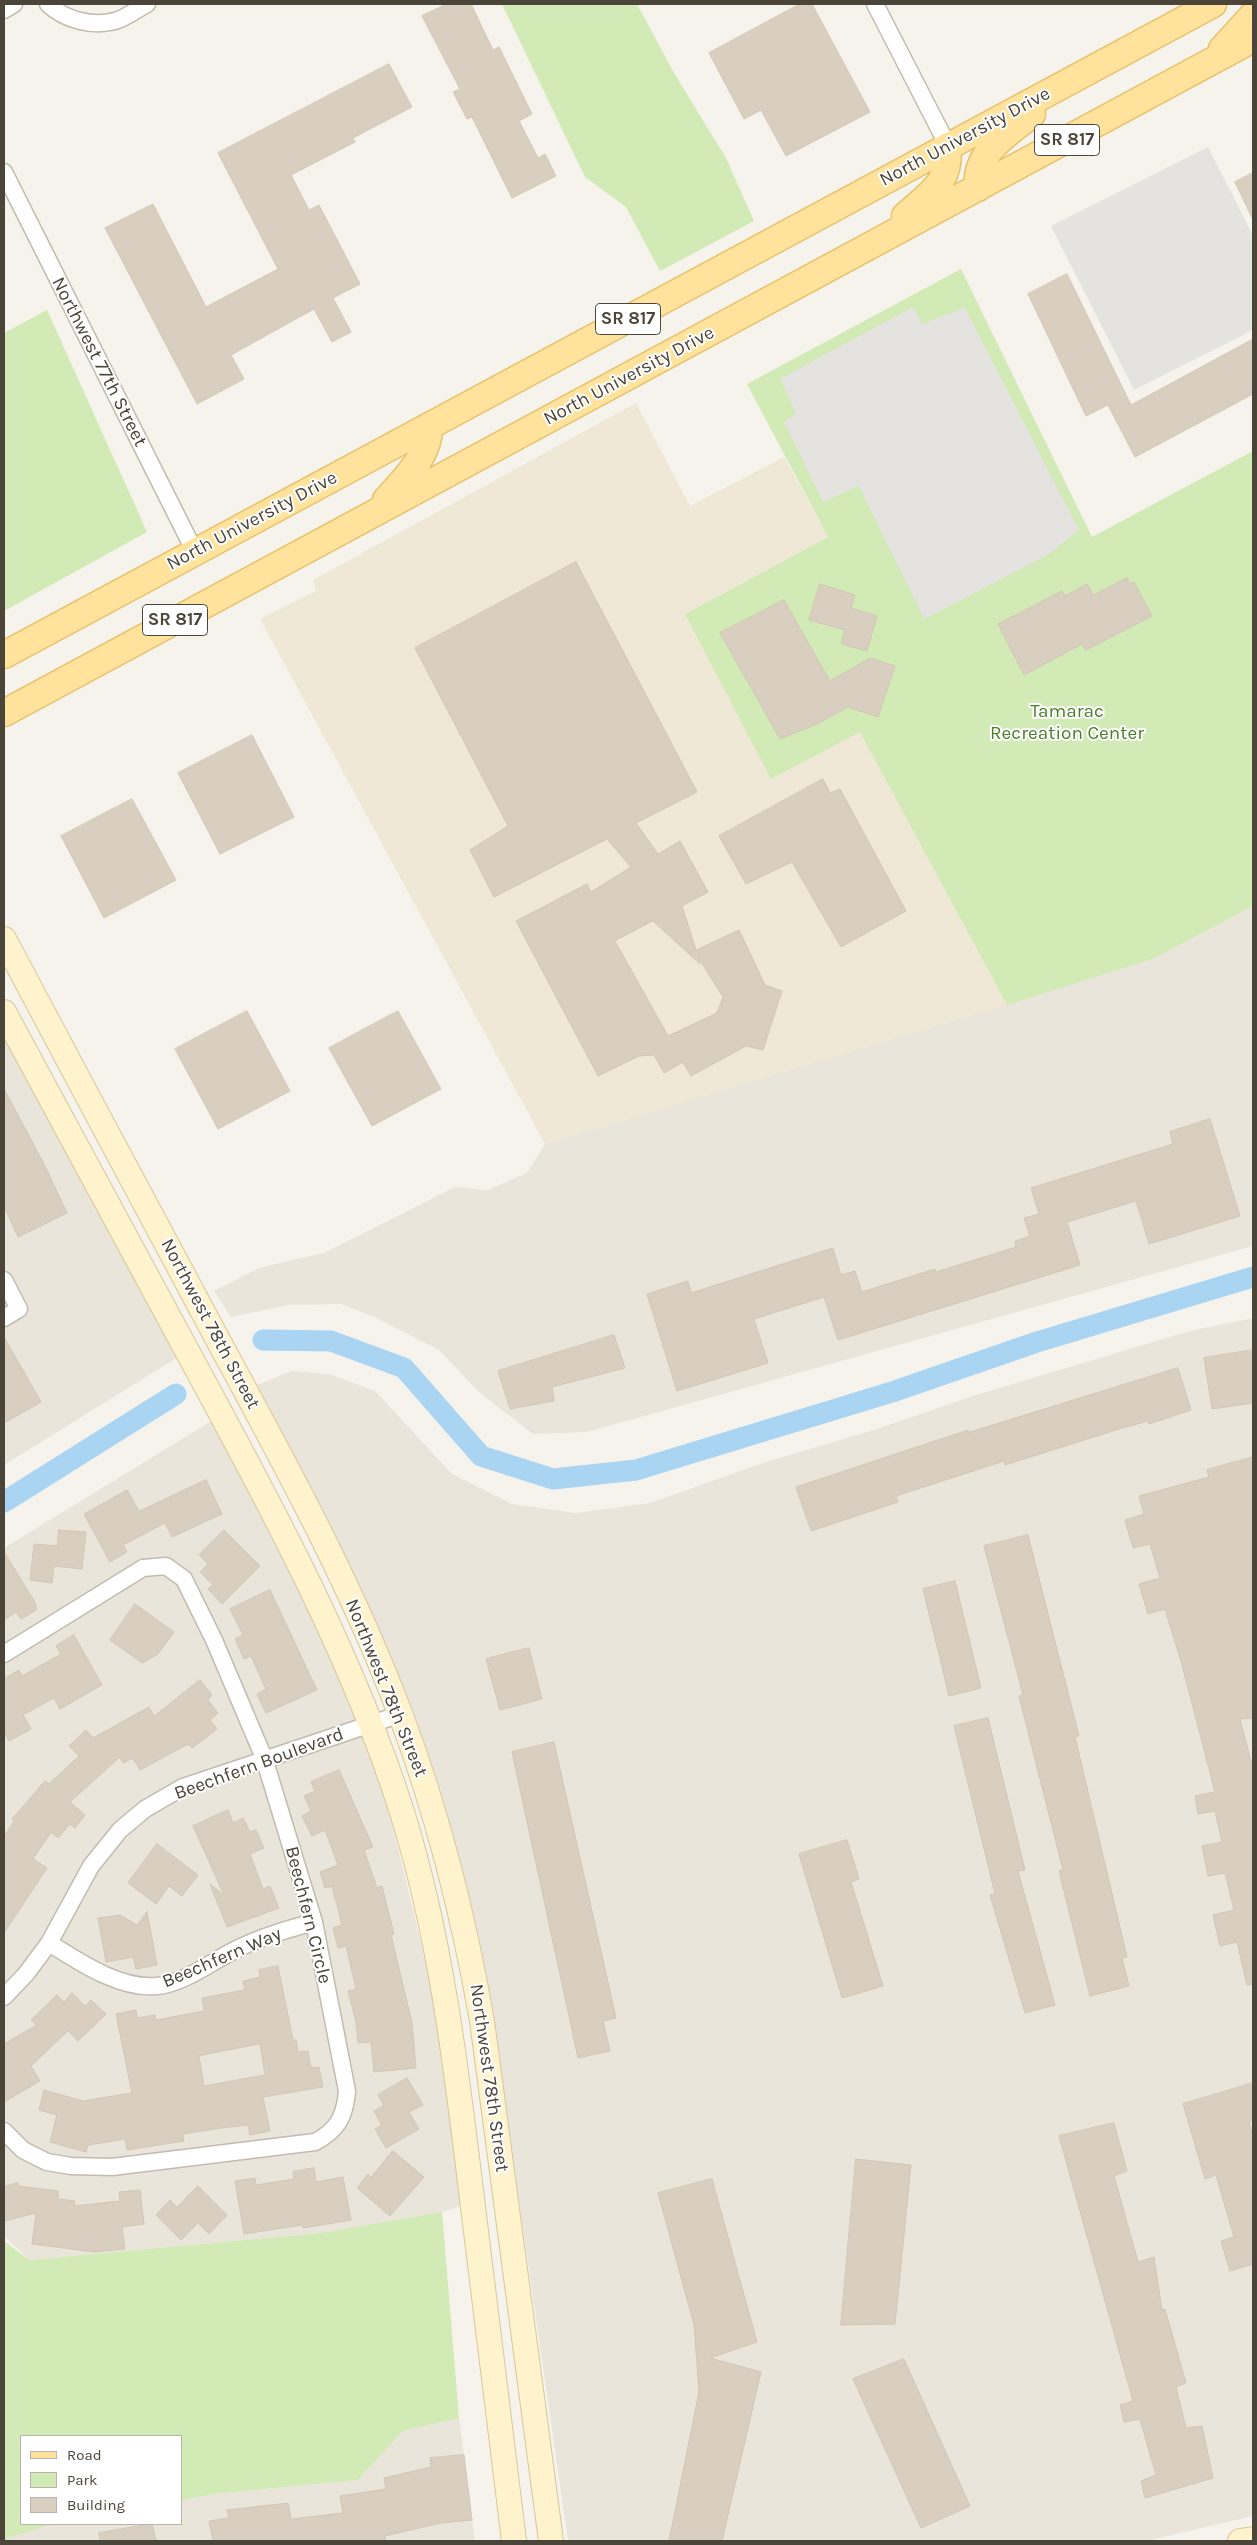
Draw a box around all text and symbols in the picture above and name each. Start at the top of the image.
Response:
street label: North University Drive [876,82,1054,192]
road number: SR 817 [1034,124,1100,156]
street label: Northwest 77th Street [46,273,152,451]
road number: SR 817 [596,304,660,334]
street label: North University Drive [540,321,718,431]
street label: North University Drive [163,466,341,576]
road number: SR 817 [142,604,208,636]
park label: Tamarac Recreation Center [990,701,1144,745]
street label: Northwest 78th Street [155,1235,265,1413]
street label: Northwest 78th Street [340,1596,432,1780]
street label: Beechfern Boulevard [171,1723,347,1805]
street label: Beechfern Circle [280,1844,336,1986]
street label: Beechfern Way [159,1923,285,1993]
street label: Northwest 78th Street [464,1982,514,2174]
legend [20,2435,182,2525]
text: Road [67,2446,102,2464]
text: Park [67,2471,97,2489]
text: Building [67,2496,125,2514]

